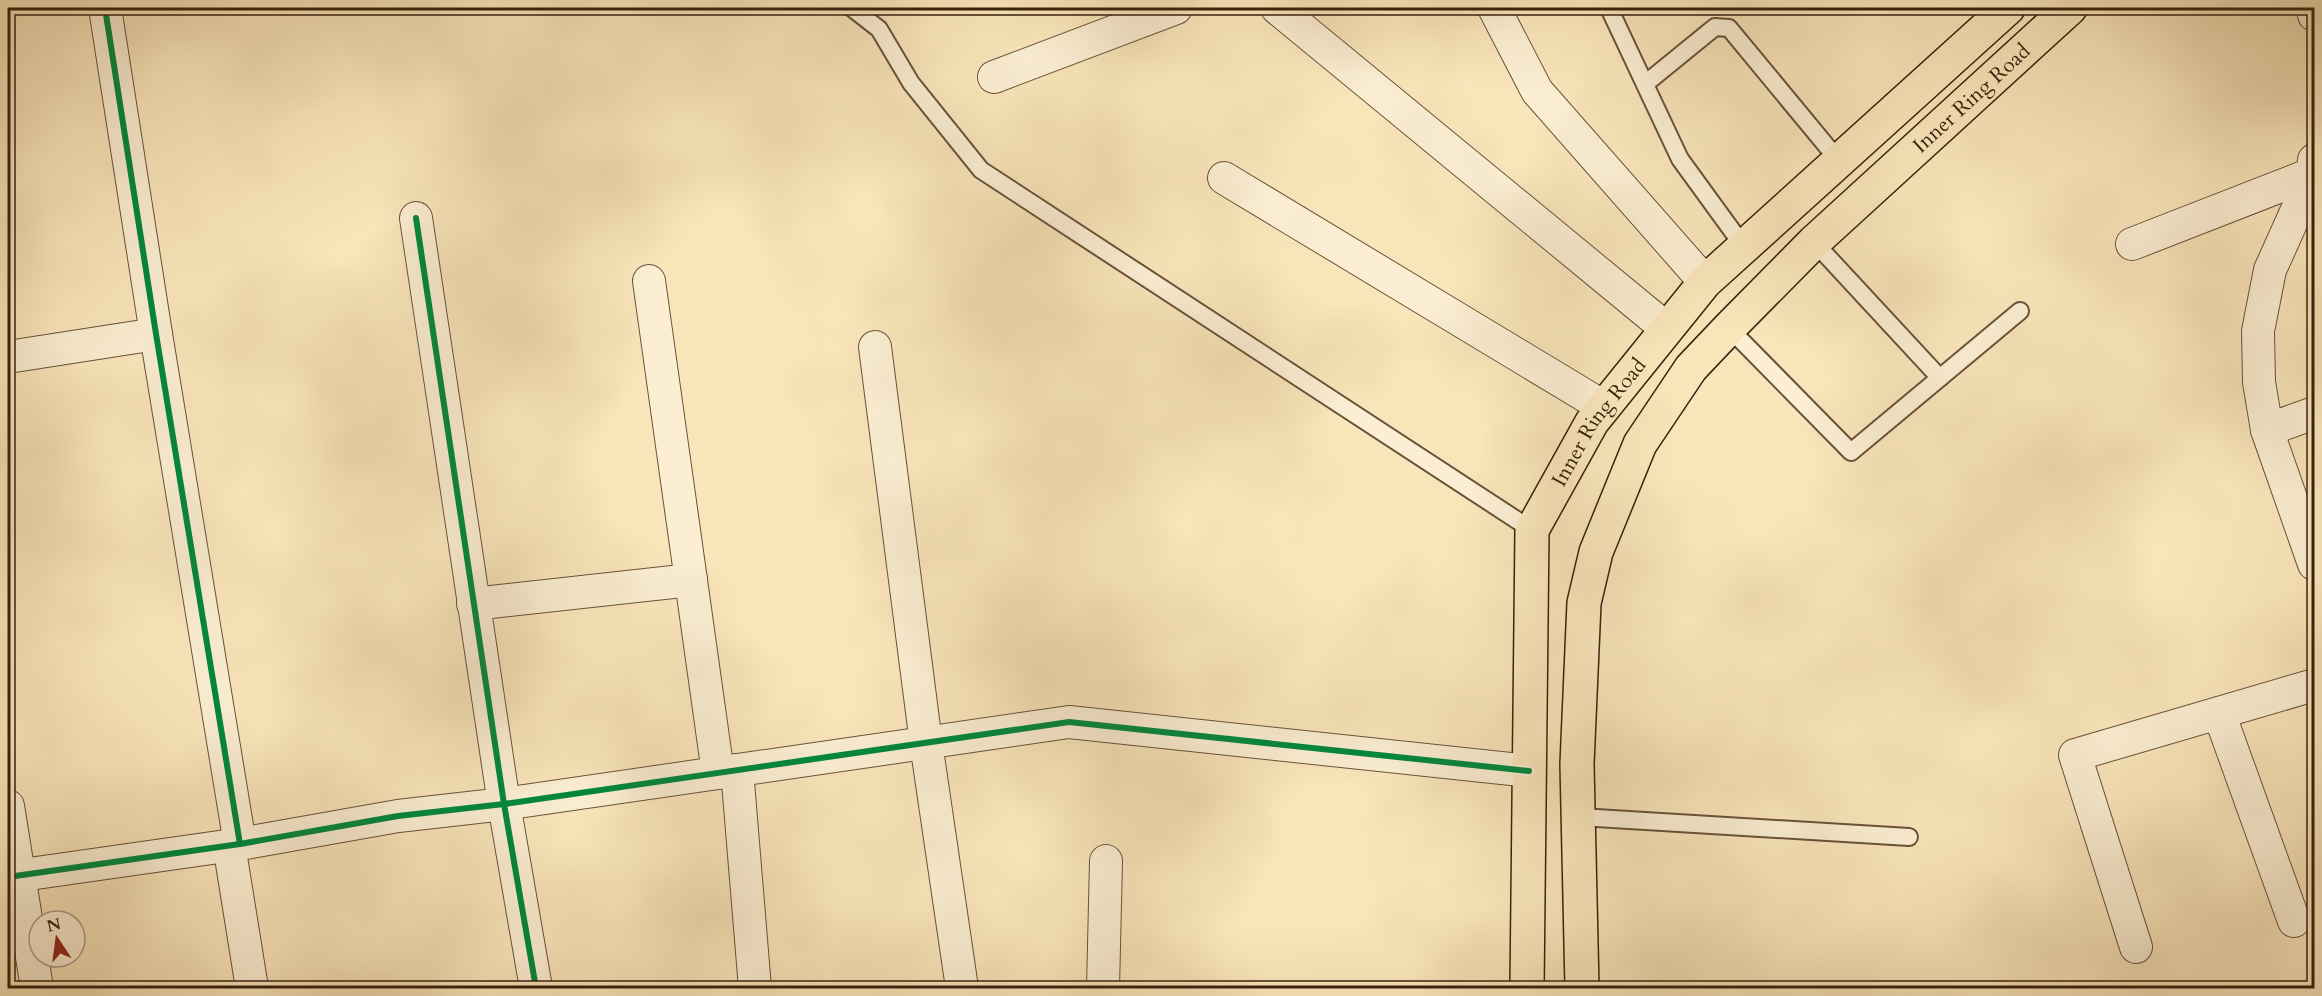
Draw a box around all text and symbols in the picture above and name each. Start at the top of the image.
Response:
street label: Inner Ring Road [1907,37,2037,160]
street label: Inner Ring Road [1545,352,1653,492]
north arrow [27,909,87,969]
text: N [45,913,63,938]

